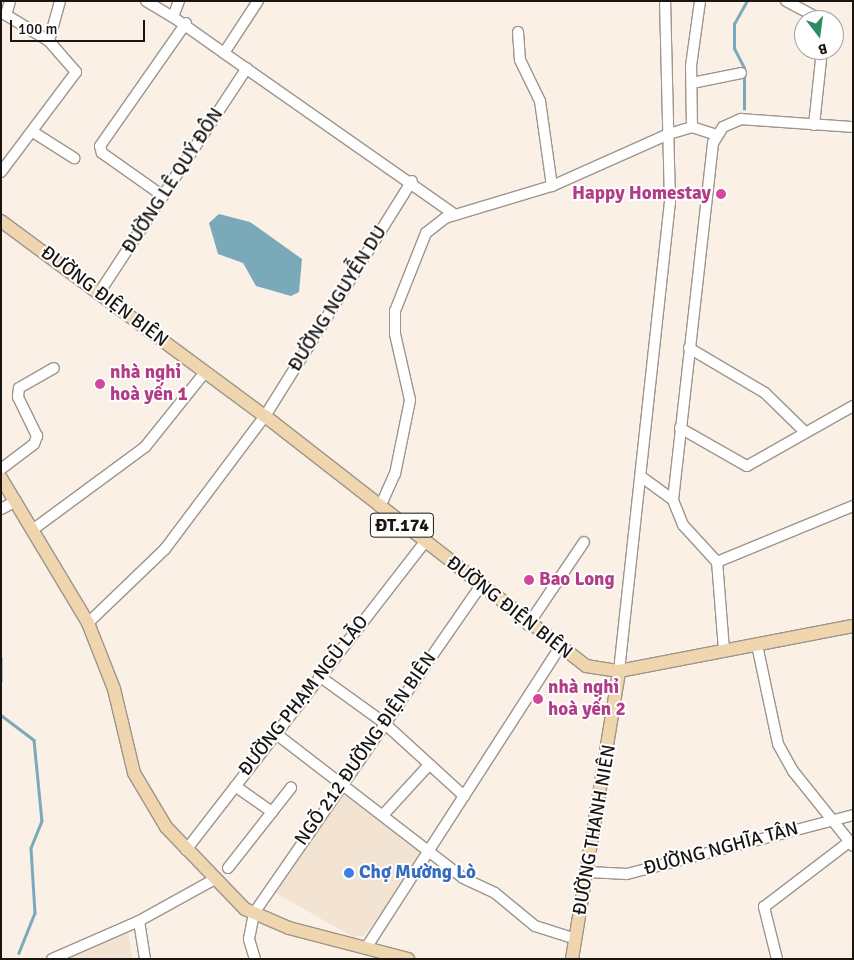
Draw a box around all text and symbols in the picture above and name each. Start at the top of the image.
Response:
scale bar [12,10,148,42]
north arrow [794,10,844,60]
text: 100 m [18,20,58,38]
text: B [816,40,829,58]
street label: ĐƯỜNG LÊ QUÝ ĐÔN [118,104,228,258]
place label: Happy Homestay [572,183,711,205]
marker: Happy Homestay [715,188,727,200]
street label: ĐƯỜNG NGUYỄN DU [284,222,392,376]
street label: ĐƯỜNG ĐIỆN BIÊN [36,242,172,352]
place label: nhà nghỉ hoà yến 1 [110,362,188,406]
marker: nhà nghỉ hoà yến 1 [94,378,106,390]
road number: ĐT.174 [370,510,434,540]
street label: ĐƯỜNG ĐIỆN BIÊN [441,552,577,664]
place label: Bao Long [539,569,615,591]
marker: Bao Long [523,574,535,586]
street label: ĐƯỜNG PHẠM NGŨ LÃO [234,611,374,781]
street label: NGÕ 212 ĐƯỜNG ĐIỆN BIÊN [291,648,441,850]
place label: nhà nghỉ hoà yến 2 [548,677,626,721]
marker: nhà nghỉ hoà yến 2 [532,693,544,705]
street label: ĐƯỜNG THANH NIÊN [569,743,621,917]
street label: ĐƯỜNG NGHĨA TÂN [641,817,801,881]
place label: Chợ Mường Lò [359,862,476,884]
marker: Chợ Mường Lò [343,867,355,879]

